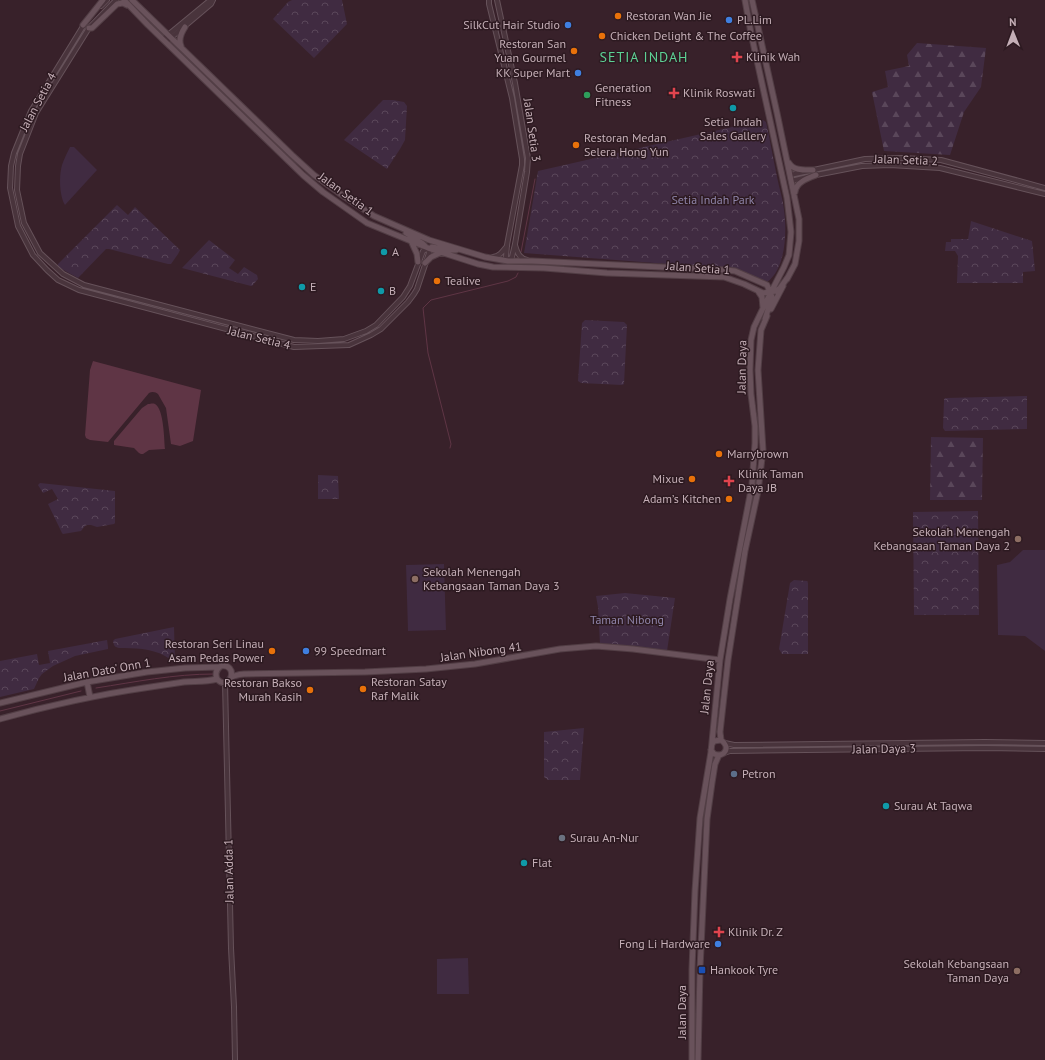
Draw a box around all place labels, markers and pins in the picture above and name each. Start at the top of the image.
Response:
place label: Restoran Wan Jie [626,8,712,23]
marker: Restoran Wan Jie [613,11,623,21]
place label: PL.Lim [737,12,772,27]
marker: PL.Lim [724,15,734,25]
place label: SilkCut Hair Studio [463,17,560,32]
marker: SilkCut Hair Studio [563,20,573,30]
place label: Chicken Delight & The Coffee [610,28,762,43]
marker: Chicken Delight & The Coffee [597,31,607,41]
place label: Restoran San Yuan Gourmel [494,36,566,65]
marker: Restoran San Yuan Gourmel [569,46,579,56]
place label: Klinik Wah [746,49,800,64]
marker: Klinik Wah [731,51,743,63]
place label: KK Super Mart [496,65,570,80]
marker: KK Super Mart [573,68,583,78]
place label: Generation Fitness [595,80,651,109]
place label: Klinik Roswati [683,85,756,100]
marker: Klinik Roswati [668,87,680,99]
marker: Generation Fitness [582,90,592,100]
marker: Setia Indah Sales Gallery [728,103,738,113]
place label: Setia Indah Sales Gallery [700,114,767,143]
place label: Restoran Medan Selera Hong Yun [584,130,669,159]
marker: Restoran Medan Selera Hong Yun [571,140,581,150]
place label: A [392,244,399,259]
marker: A [379,247,389,257]
place label: Tealive [445,273,481,288]
marker: Tealive [432,276,442,286]
place label: E [310,279,316,294]
marker: E [297,282,307,292]
place label: B [389,283,396,298]
marker: B [376,286,386,296]
place label: Marrybrown [727,446,788,461]
marker: Marrybrown [714,449,724,459]
place label: Klinik Taman Daya JB [738,466,804,495]
place label: Mixue [653,471,684,486]
marker: Mixue [687,474,697,484]
marker: Klinik Taman Daya JB [723,475,735,487]
place label: Adam’s Kitchen [643,491,721,506]
marker: Adam’s Kitchen [724,494,734,504]
place label: Sekolah Menengah Kebangsaan Taman Daya 2 [873,524,1010,553]
marker: Sekolah Menengah Kebangsaan Taman Daya 2 [1013,534,1023,544]
place label: Sekolah Menengah Kebangsaan Taman Daya 3 [423,564,560,593]
marker: Sekolah Menengah Kebangsaan Taman Daya 3 [410,574,420,584]
place label: Restoran Seri Linau Asam Pedas Power [165,636,264,665]
place label: 99 Speedmart [314,643,386,658]
marker: Restoran Seri Linau Asam Pedas Power [267,646,277,656]
marker: 99 Speedmart [301,646,311,656]
place label: Restoran Satay Raf Malik [371,674,447,703]
place label: Restoran Bakso Murah Kasih [224,675,302,704]
marker: Restoran Satay Raf Malik [358,684,368,694]
marker: Restoran Bakso Murah Kasih [305,685,315,695]
place label: Petron [742,766,776,781]
marker: Petron [729,769,739,779]
place label: Surau At Taqwa [894,798,973,813]
marker: Surau At Taqwa [881,801,891,811]
place label: Surau An-Nur [570,830,639,845]
marker: Surau An-Nur [557,833,567,843]
place label: Flat [532,855,552,870]
marker: Flat [519,858,529,868]
place label: Klinik Dr. Z [728,924,783,939]
marker: Klinik Dr. Z [713,926,725,938]
place label: Fong Li Hardware [619,936,710,951]
marker: Fong Li Hardware [713,939,723,949]
place label: Sekolah Kebangsaan Taman Daya [903,956,1009,985]
place label: Hankook Tyre [710,962,778,977]
marker: Hankook Tyre [697,965,707,975]
marker: Sekolah Kebangsaan Taman Daya [1012,966,1022,976]

